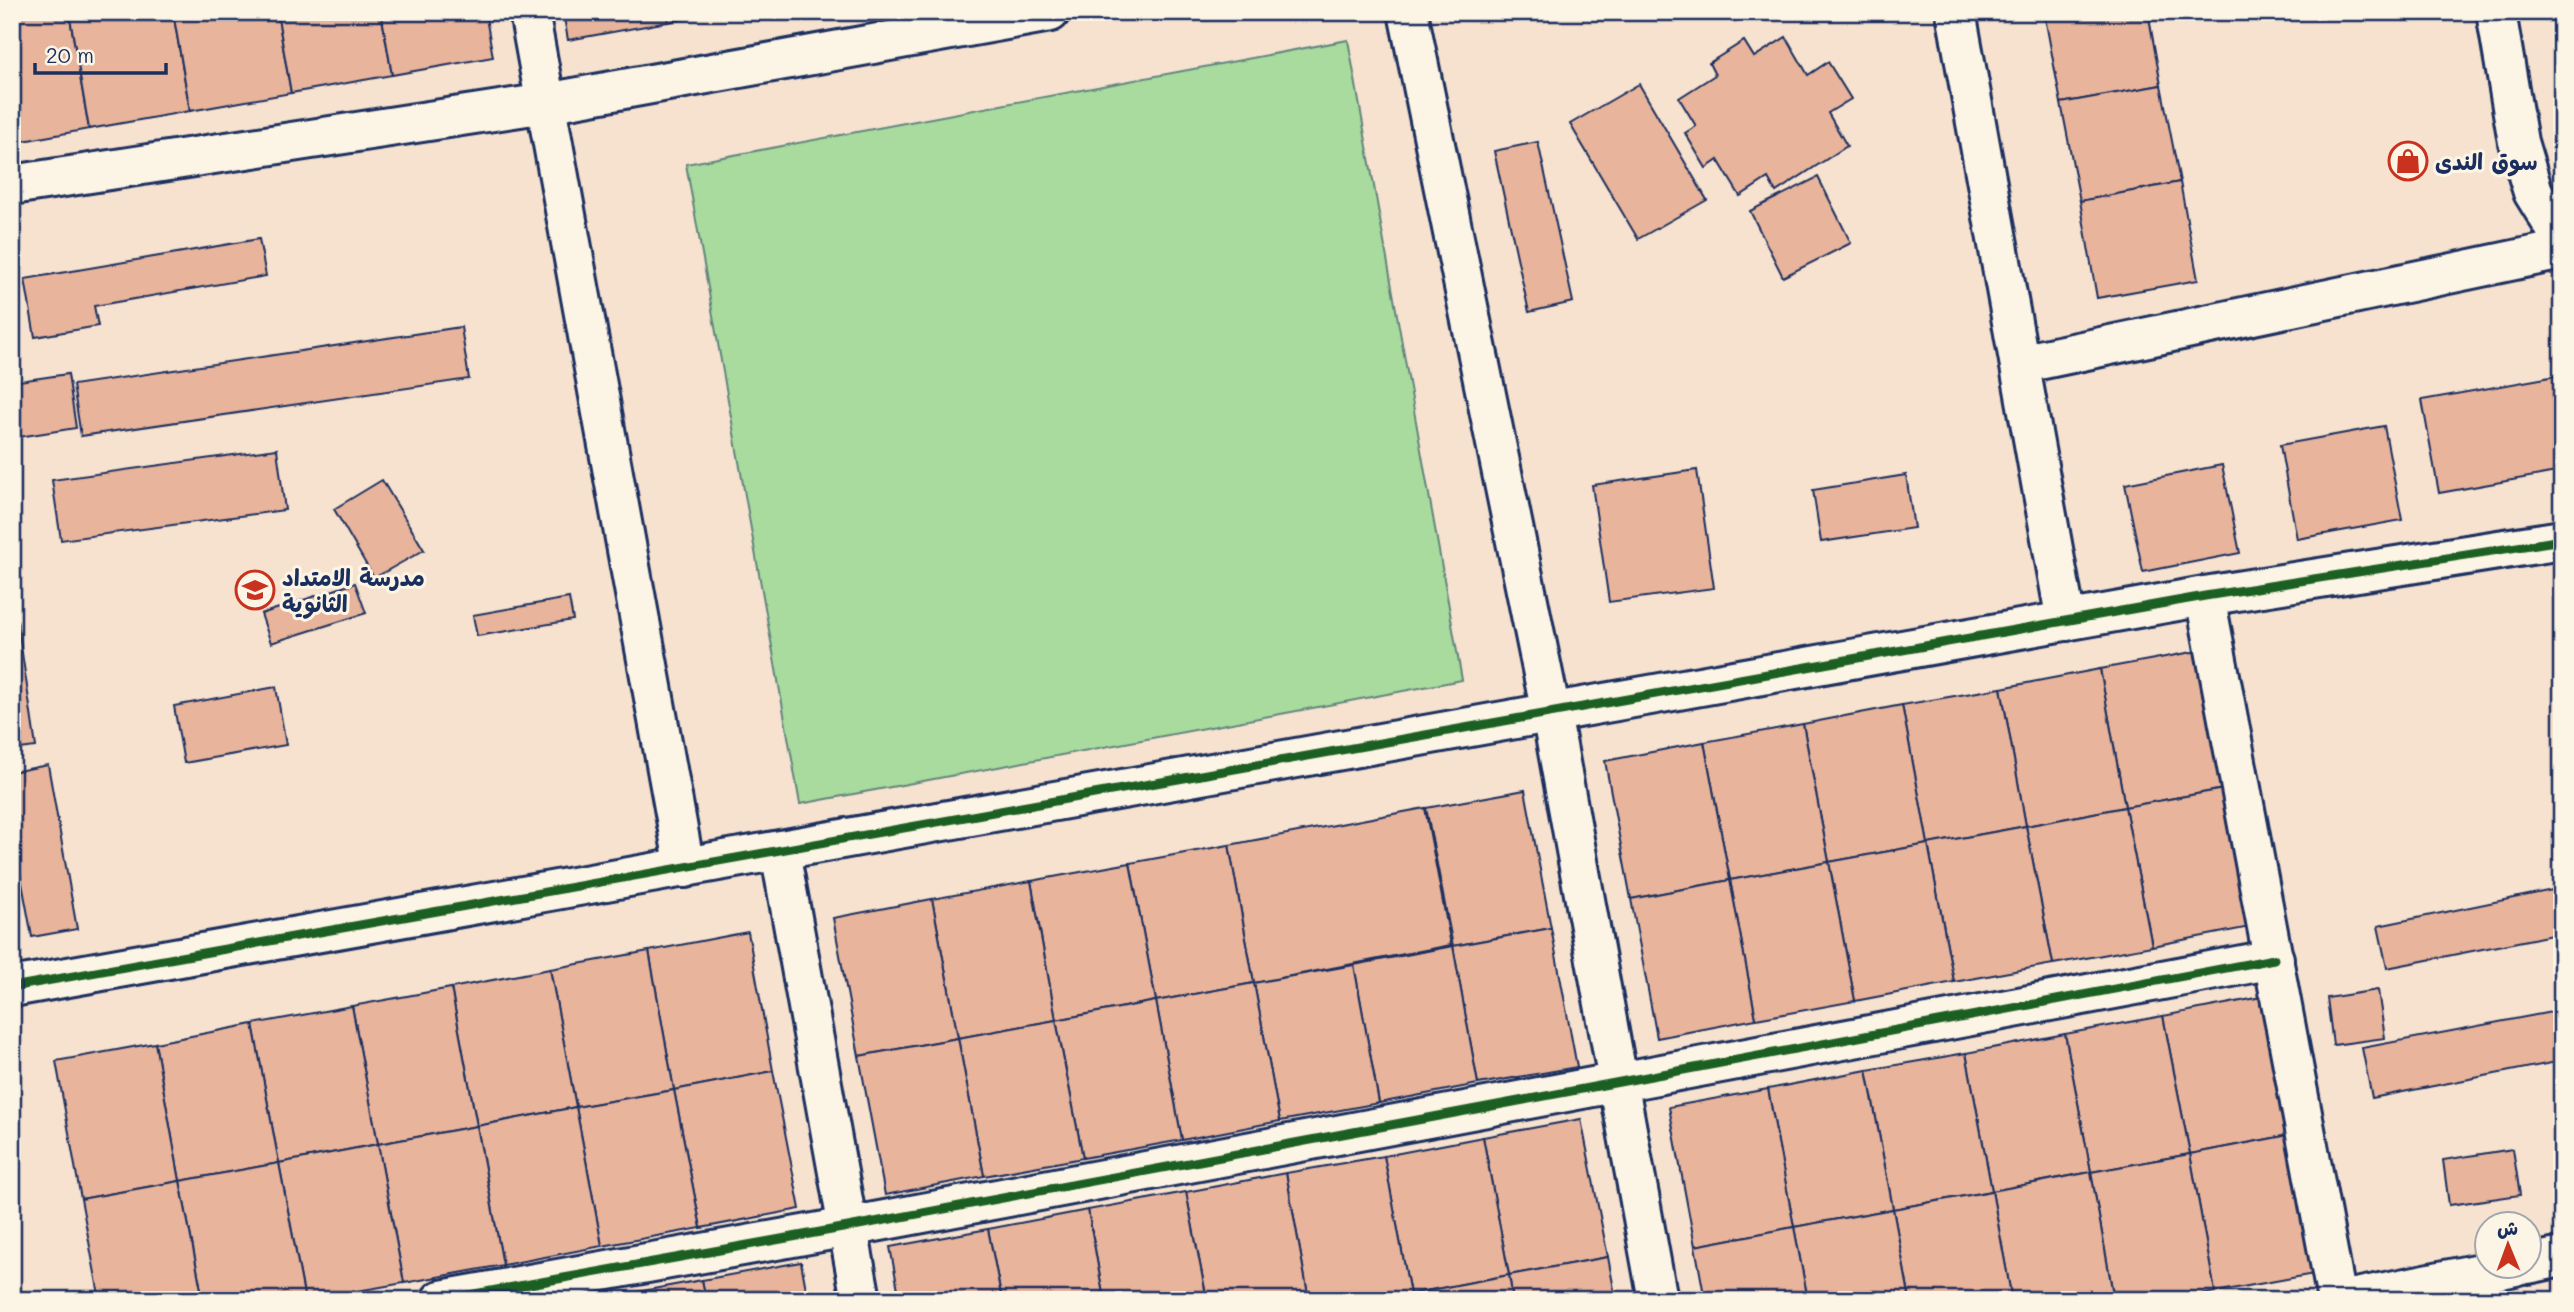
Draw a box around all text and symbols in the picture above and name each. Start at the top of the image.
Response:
scale bar [35,32,166,76]
text: 20 m [46,41,94,68]
shop icon: سوق الندى [2387,140,2429,182]
place label: سوق الندى [2435,146,2538,177]
place label: مدرسة الامتداد الثانوية [282,562,425,619]
school or university icon: مدرسة الامتداد الثانوية [234,569,276,611]
north arrow [2472,1210,2542,1280]
text: ش [2497,1215,2518,1240]

